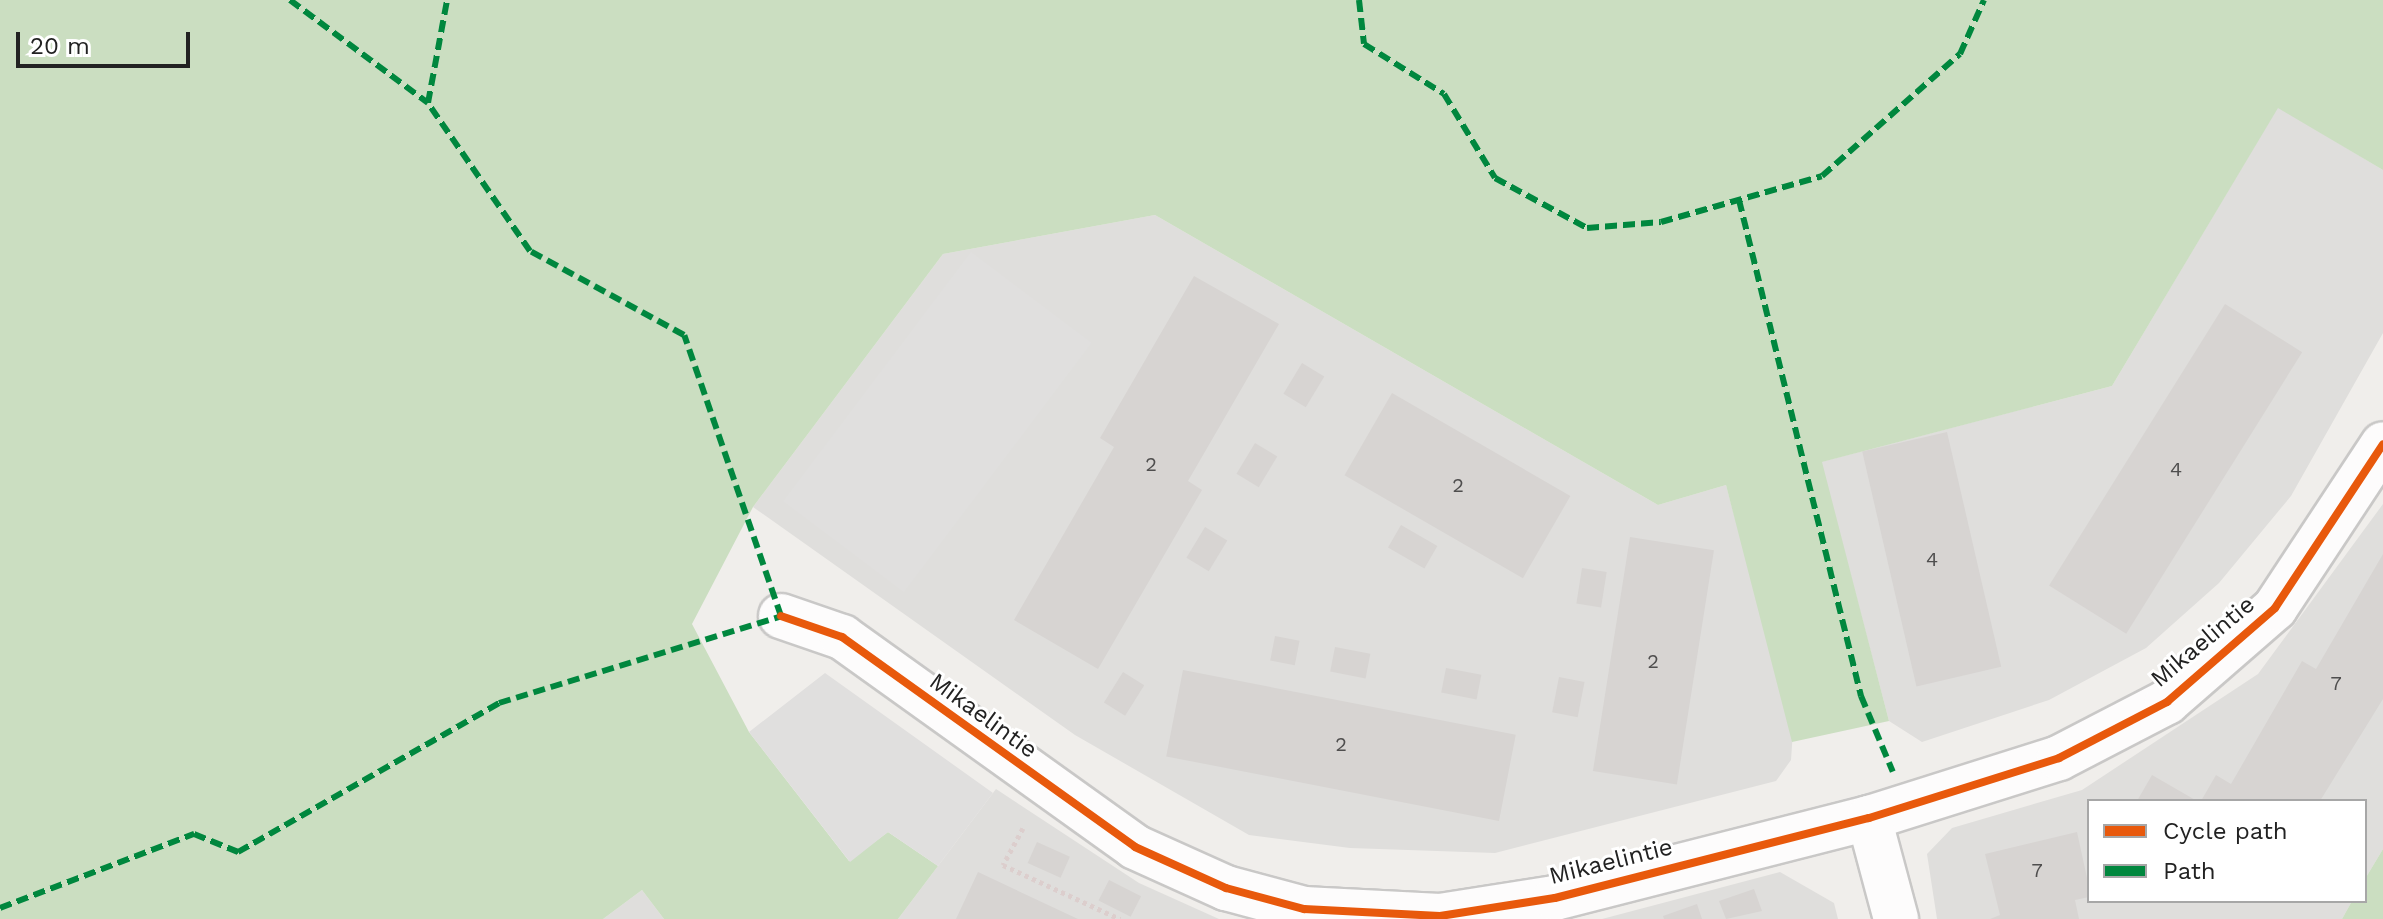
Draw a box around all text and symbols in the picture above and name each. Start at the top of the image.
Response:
scale bar [20,16,194,66]
text: 20 m [30,32,90,60]
house number: 2 [1145,452,1157,476]
house number: 4 [2170,457,2182,481]
house number: 2 [1452,473,1464,497]
house number: 4 [1926,547,1938,571]
street label: Mikaelintie [2145,590,2261,694]
house number: 2 [1647,649,1659,673]
street label: Mikaelintie [923,667,1043,765]
house number: 7 [2330,671,2342,695]
house number: 2 [1335,732,1347,756]
legend [2087,799,2367,903]
text: Cycle path [2163,817,2288,845]
street label: Mikaelintie [1546,833,1676,891]
text: Path [2163,857,2216,885]
house number: 7 [2031,858,2043,882]

